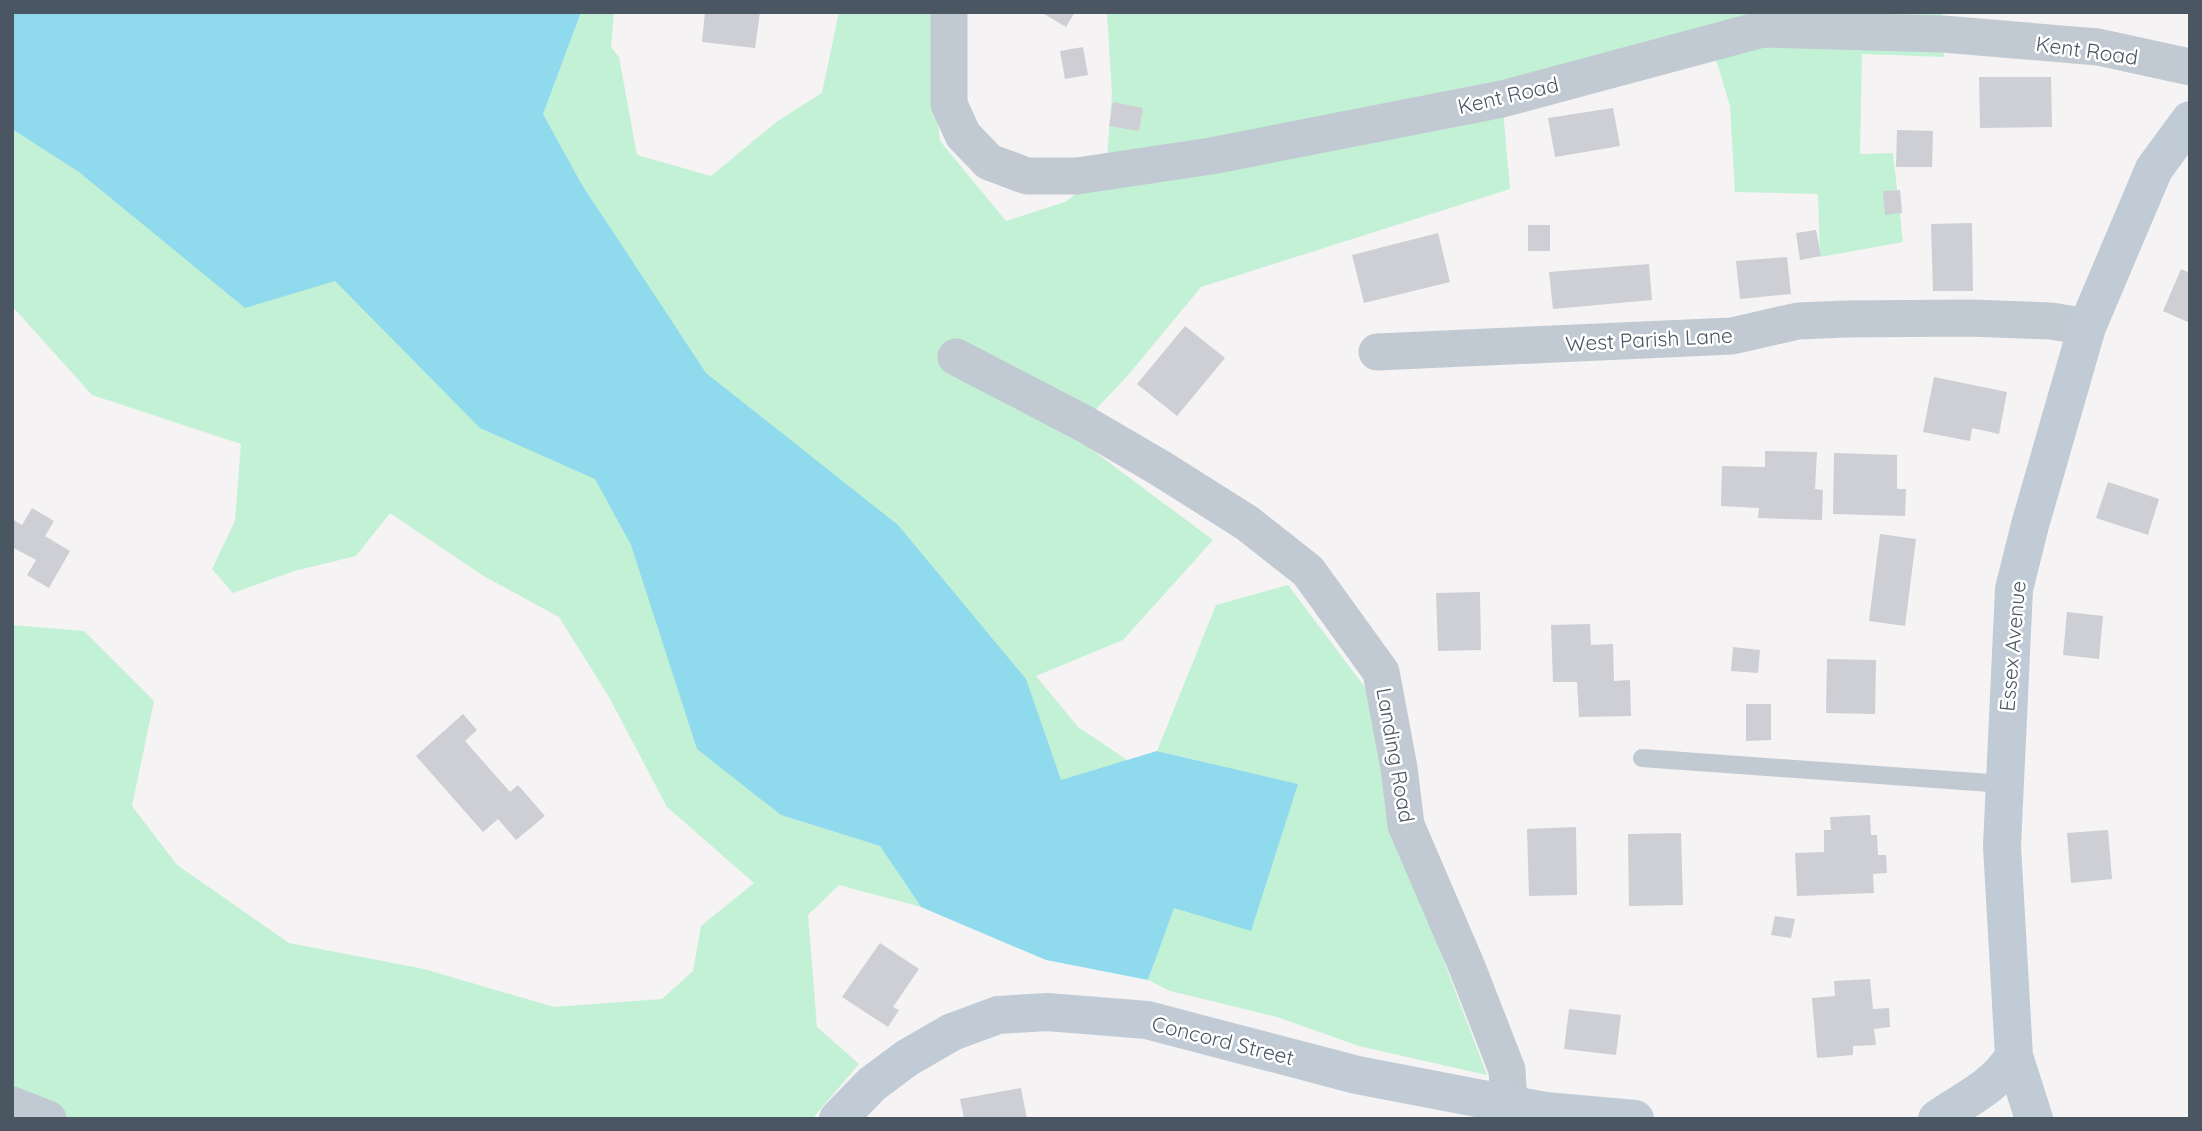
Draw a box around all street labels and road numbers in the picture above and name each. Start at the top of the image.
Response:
street label: Kent Road [2034,30,2140,70]
street label: Kent Road [1455,71,1561,119]
street label: West Parish Lane [1565,322,1733,356]
street label: Essex Avenue [1993,580,2031,712]
street label: Landing Road [1371,686,1421,824]
street label: Concord Street [1149,1010,1297,1070]

